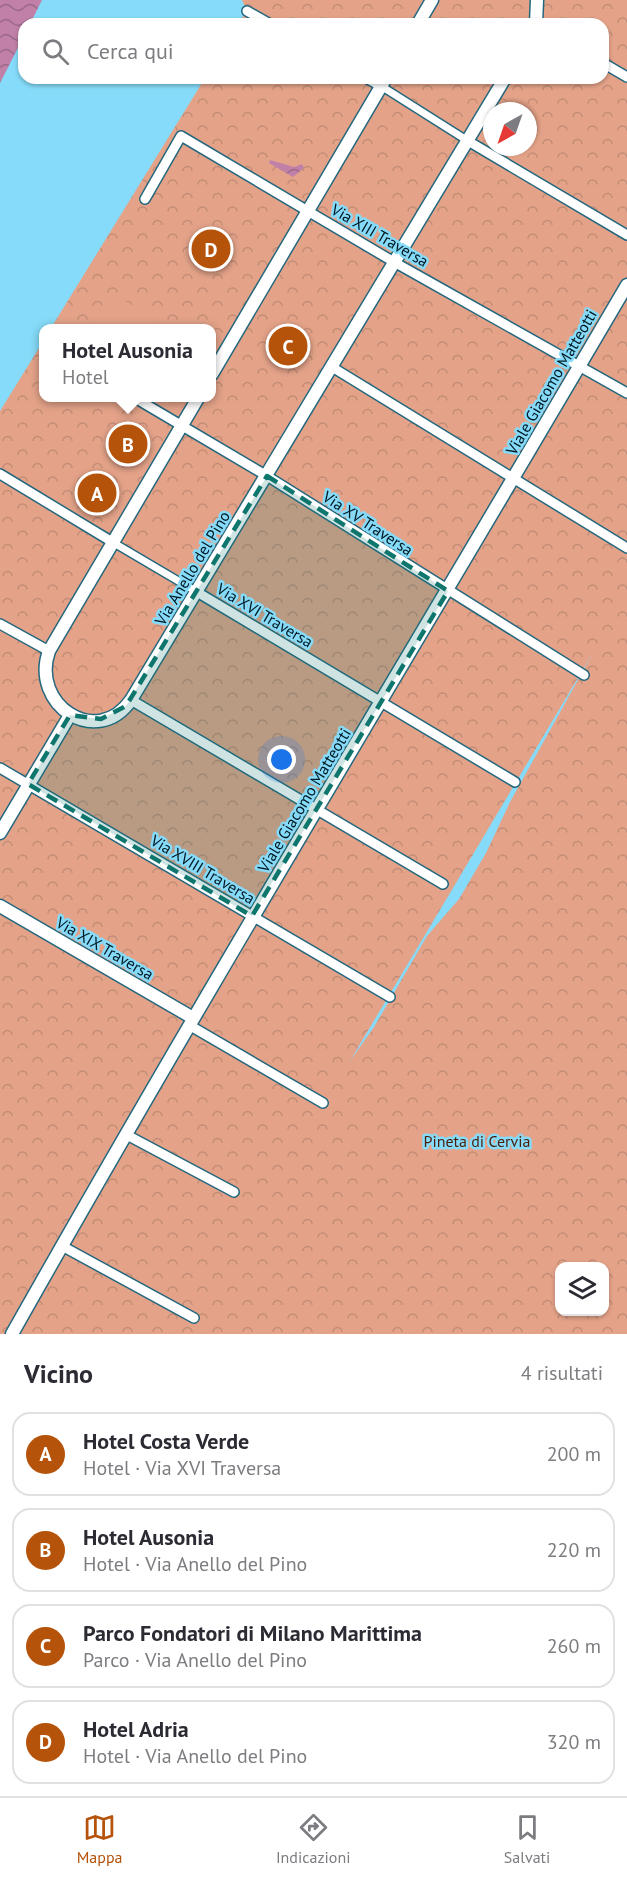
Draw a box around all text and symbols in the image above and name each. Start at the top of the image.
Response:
search box [18,18,609,84]
icon: search [39,35,72,68]
text: Cerca qui [87,37,174,65]
north arrow [483,102,537,156]
street label: Via XIII Traversa [327,199,432,271]
pin: D [192,226,230,272]
street label: Viale Giacomo Matteotti [501,306,601,459]
popup [39,324,216,402]
pin: C [268,324,308,368]
text: Hotel Ausonia [62,336,193,364]
text: Hotel [62,364,109,390]
pin: B [108,422,148,466]
pin: A [78,470,116,516]
street label: Via XV Traversa [318,486,417,560]
street label: Via Anello del Pino [150,507,234,630]
street label: Via XVI Traversa [212,578,317,652]
street label: Viale Giacomo Matteotti [253,724,355,877]
your location [267,745,296,774]
street label: Via XVIII Traversa [146,829,259,908]
street label: Via XIX Traversa [52,912,157,984]
park label: Pineta di Cervia [424,1131,531,1151]
map controls [555,1262,609,1316]
button: layers [555,1262,609,1316]
text: Vicino [24,1357,93,1390]
text: 4 risultati [521,1360,603,1386]
text: Hotel Costa Verde [83,1427,249,1455]
text: A [39,1441,52,1467]
text: 200 m [547,1441,601,1467]
text: Hotel · Via XVI Traversa [83,1455,281,1481]
text: Hotel Ausonia [83,1523,214,1551]
text: B [40,1537,51,1563]
text: 220 m [547,1537,601,1563]
text: Hotel · Via Anello del Pino [83,1551,307,1577]
text: Parco Fondatori di Milano Marittima [83,1619,422,1647]
text: C [40,1633,51,1659]
text: 260 m [547,1633,601,1659]
text: Parco · Via Anello del Pino [83,1647,307,1673]
text: Hotel Adria [83,1715,189,1743]
text: D [39,1729,52,1755]
text: 320 m [547,1729,601,1755]
text: Hotel · Via Anello del Pino [83,1743,307,1769]
tab: Mappa [77,1811,123,1867]
tab: Indicazioni [276,1811,350,1867]
tab: Salvati [504,1811,550,1867]

